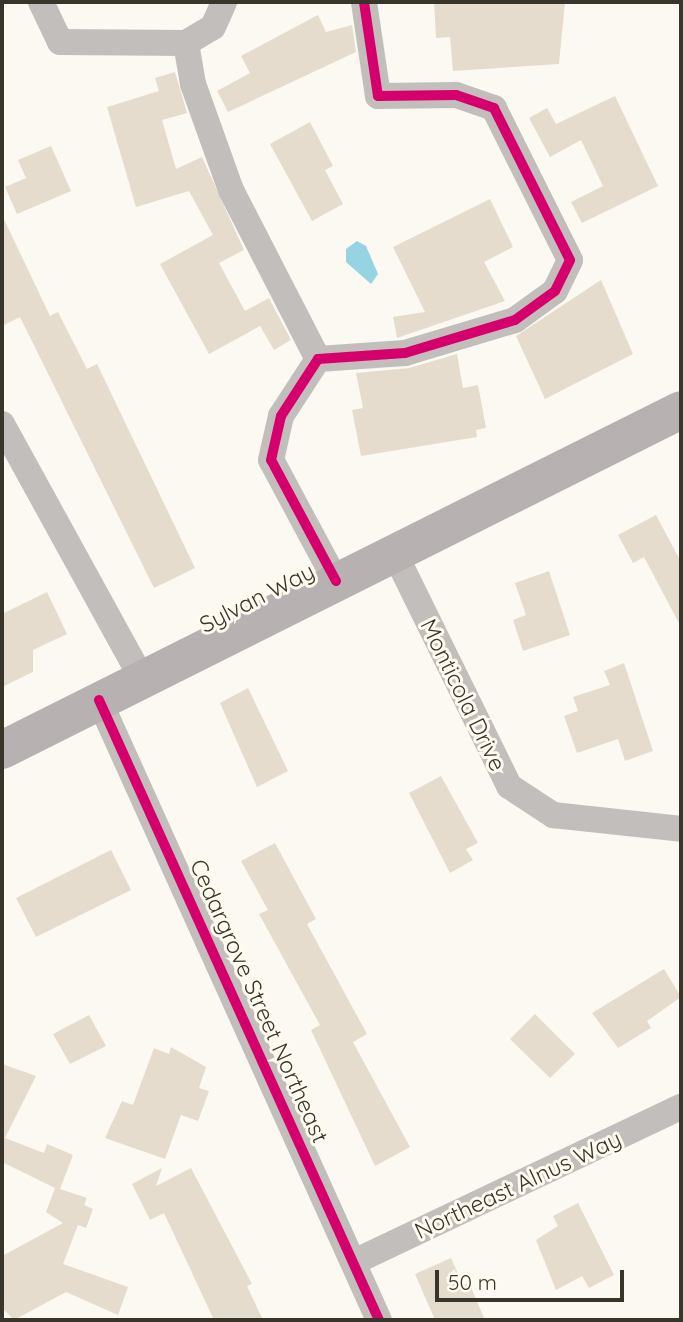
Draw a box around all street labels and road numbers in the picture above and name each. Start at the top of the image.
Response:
street label: Sylvan Way [195,557,319,639]
street label: Monticola Drive [414,615,512,775]
street label: Cedargrove Street Northeast [184,855,334,1147]
street label: Northeast Alnus Way [410,1125,626,1245]

